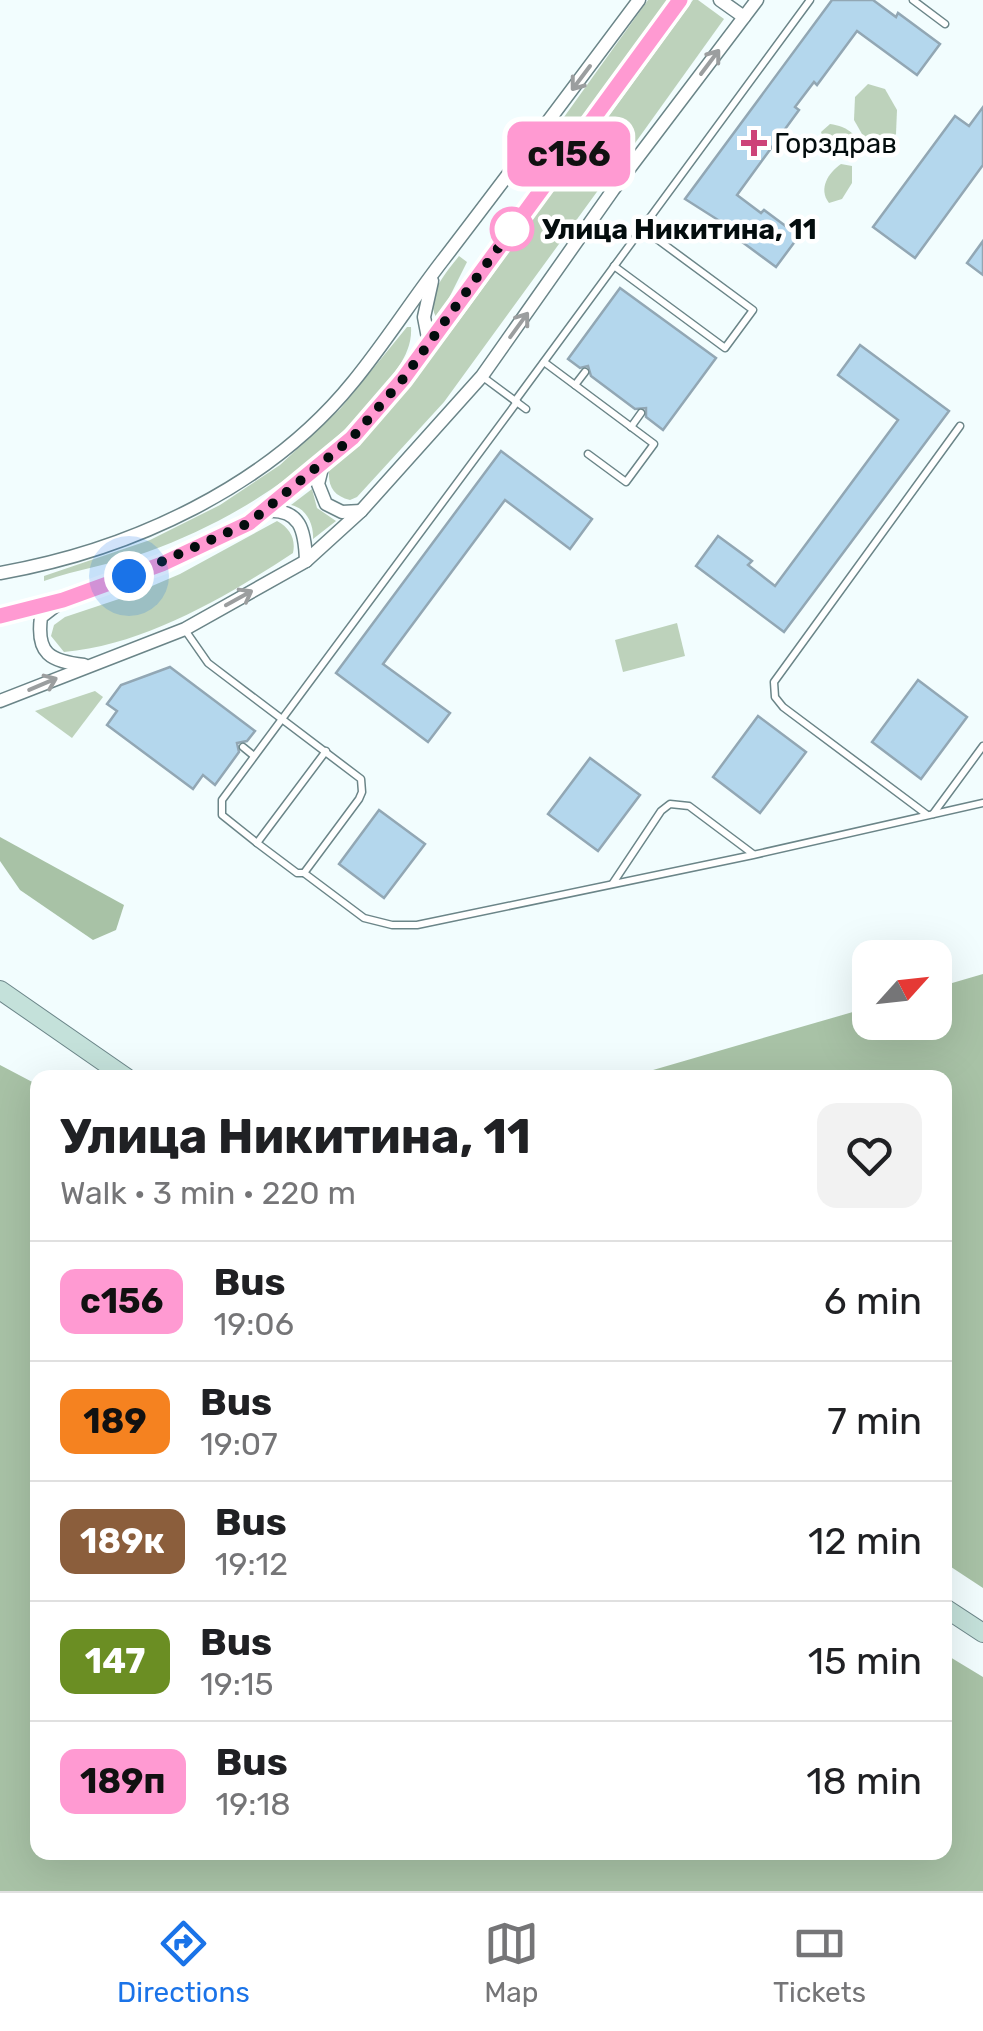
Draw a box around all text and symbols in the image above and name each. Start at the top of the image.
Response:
one-way arrow [699,49,720,76]
one-way arrow [570,64,591,91]
line badge: с156 [499,122,639,186]
place label: Горздрав [774,127,897,160]
marker: Горздрав [743,132,765,154]
text: с156 [527,133,611,175]
marker: Улица Никитина, 11 [491,208,533,250]
place label: Улица Никитина, 11 [542,213,817,246]
one-way arrow [508,312,529,339]
your location [104,551,154,601]
one-way arrow [224,588,253,608]
one-way arrow [28,674,58,692]
north arrow [852,940,952,1040]
map controls [852,940,952,1040]
button: heart [817,1103,922,1208]
text: Улица Никитина, 11 [60,1108,531,1165]
text: Walk · 3 min · 220 m [60,1174,356,1212]
text: Bus [213,1259,286,1305]
text: 6 min [824,1278,922,1324]
text: с156 [80,1280,163,1322]
text: 19:06 [213,1305,294,1343]
text: Bus [200,1379,272,1425]
text: 7 min [827,1398,922,1444]
text: 189 [83,1400,147,1442]
text: 19:07 [200,1425,278,1463]
text: Bus [215,1499,287,1545]
text: 12 min [808,1518,922,1564]
text: 189к [80,1520,165,1562]
text: 19:12 [215,1545,288,1583]
text: Bus [200,1619,272,1665]
text: 15 min [808,1638,922,1684]
text: 147 [85,1640,145,1682]
text: 19:15 [200,1665,274,1703]
text: Bus [216,1739,288,1785]
text: 18 min [806,1758,922,1804]
text: 189п [80,1760,166,1802]
text: 19:18 [216,1785,291,1823]
tab: Directions [117,1916,250,2009]
tab: Map [484,1916,539,2009]
tab: Tickets [773,1916,866,2009]

